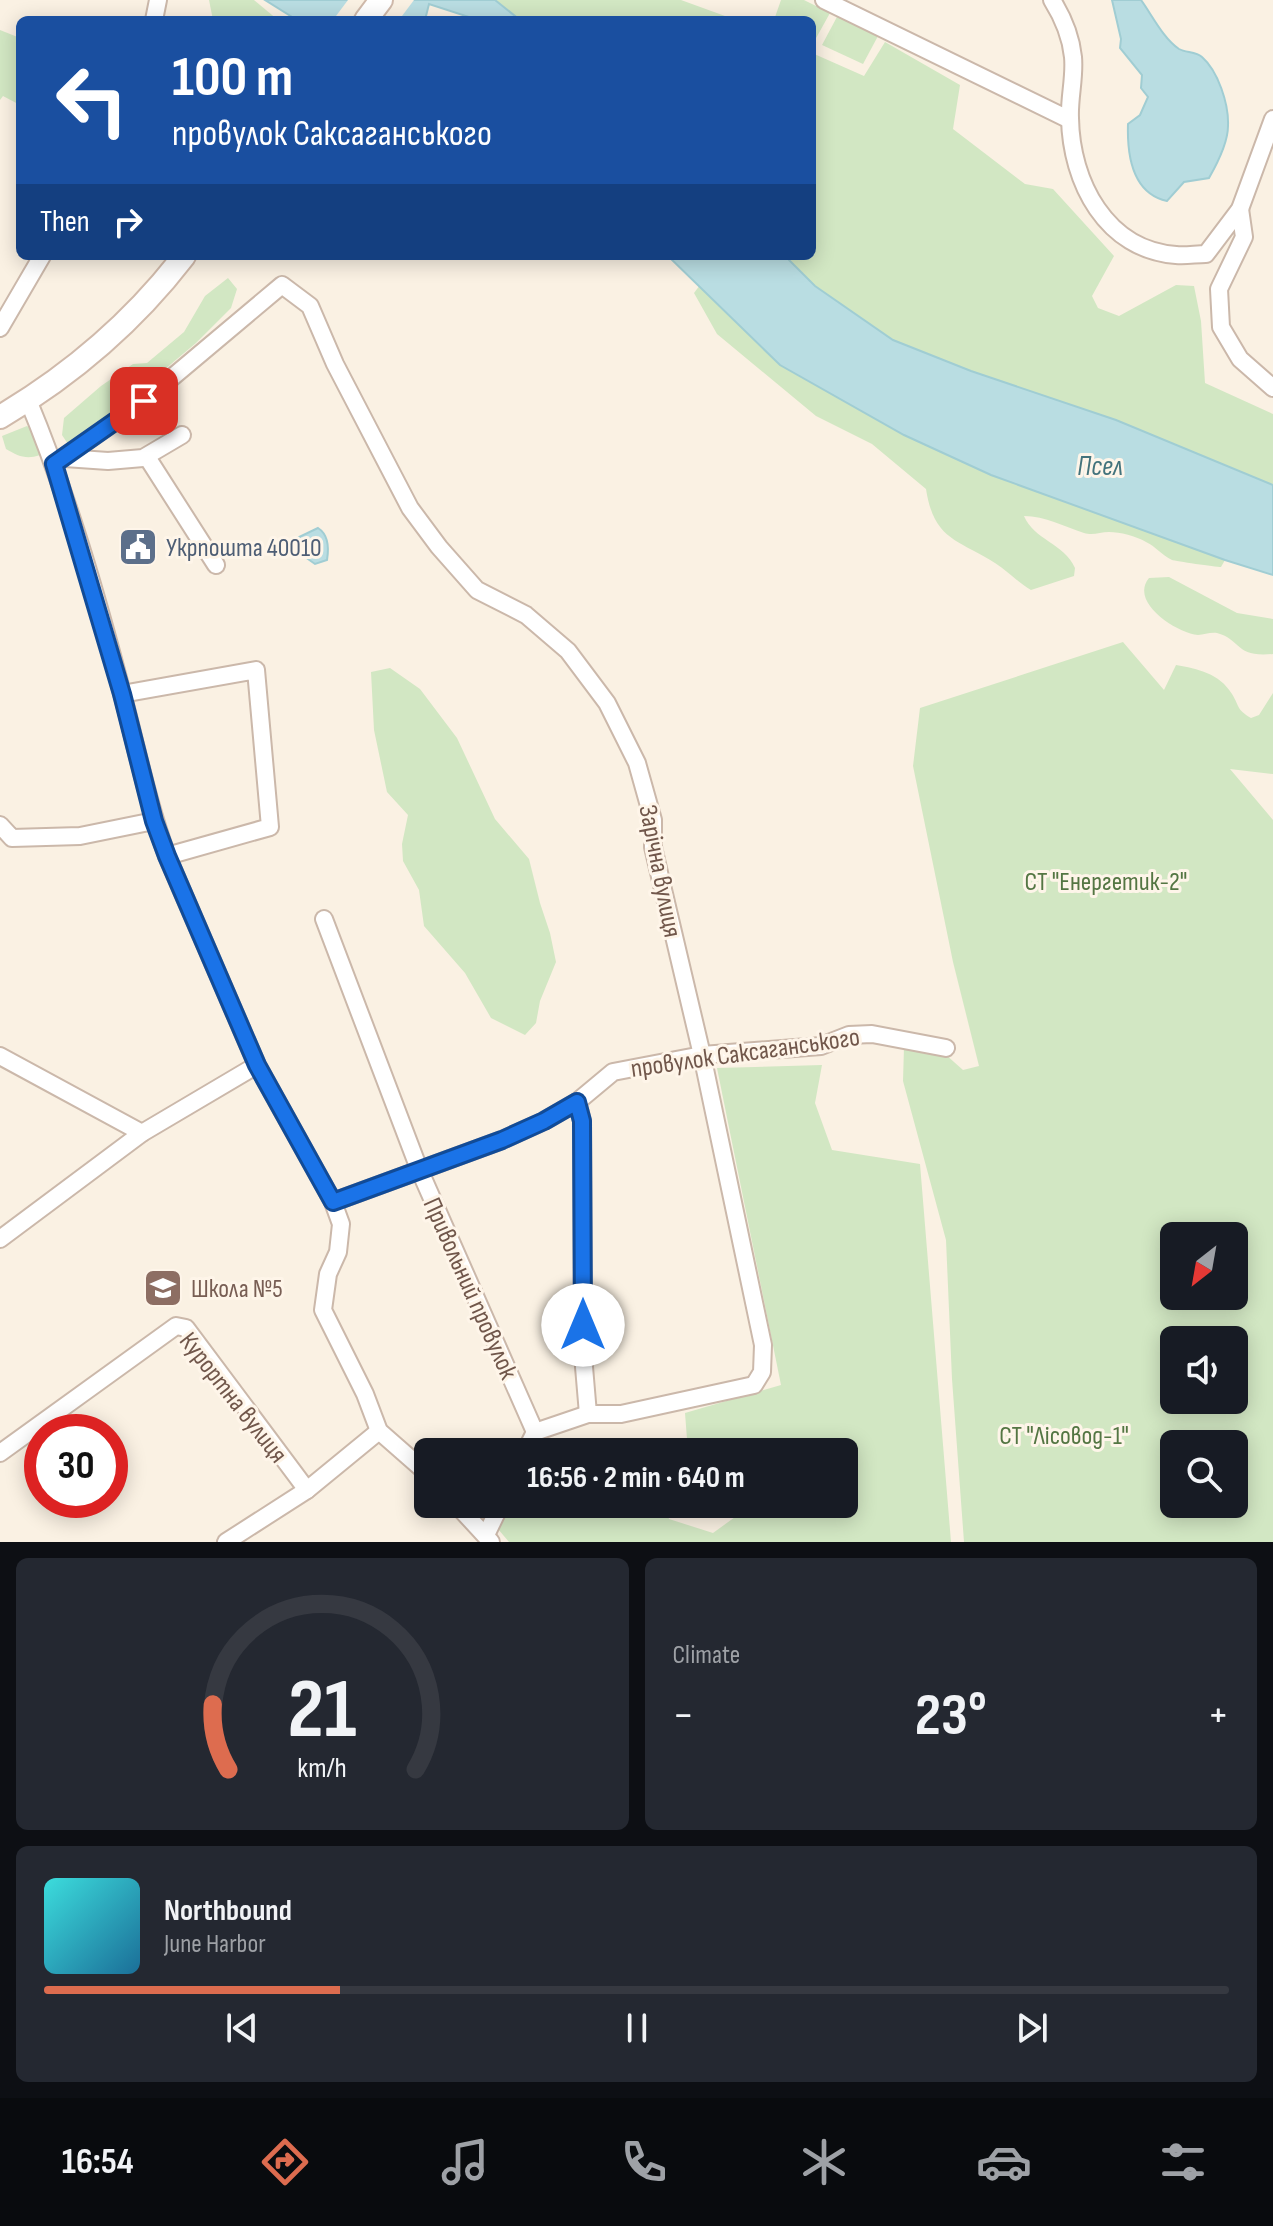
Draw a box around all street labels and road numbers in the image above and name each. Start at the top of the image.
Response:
street label: Зарічна вулиця [632,802,688,940]
street label: провулок Саксаганського [629,1022,862,1085]
street label: Привольний провулок [416,1193,524,1384]
street label: Курортна вулиця [172,1326,293,1469]

